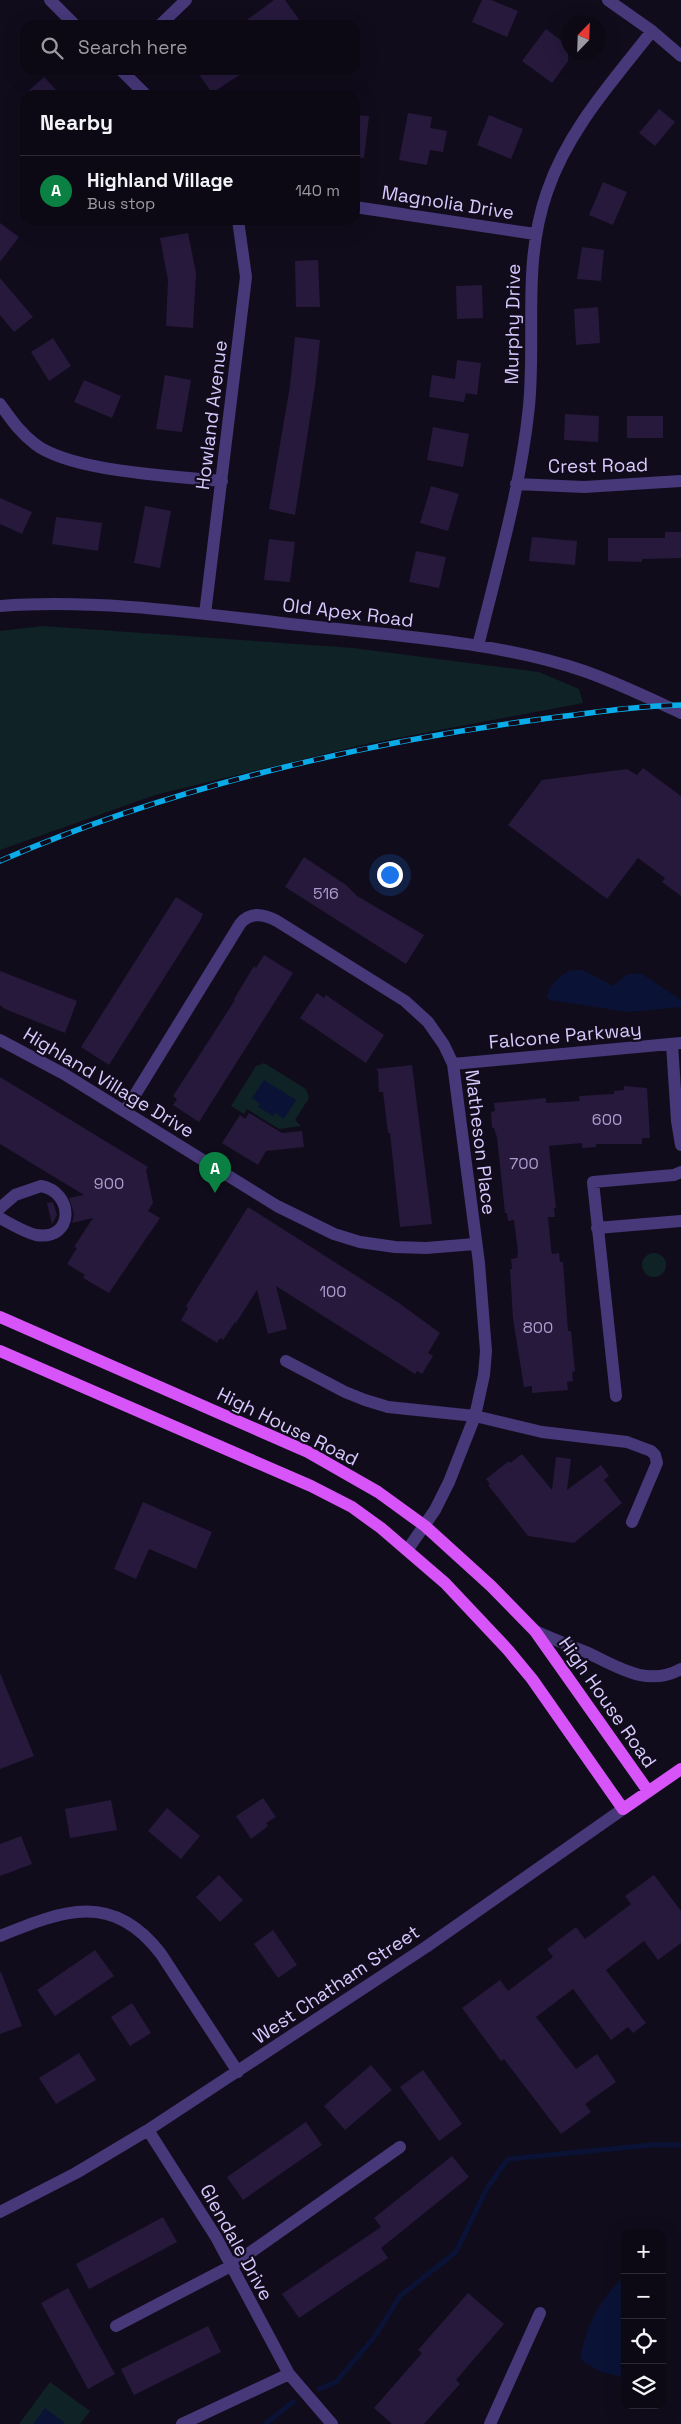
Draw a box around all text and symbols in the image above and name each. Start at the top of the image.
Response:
north arrow [561,15,606,60]
search box [20,20,360,75]
icon: search [38,34,66,62]
text: Search here [78,35,188,60]
text: Nearby [40,109,113,136]
text: Highland Village [87,168,234,193]
text: A [51,180,61,201]
text: 140 m [295,180,340,201]
street label: Magnolia Drive [380,180,516,225]
text: Bus stop [87,193,155,214]
street label: Murphy Drive [499,263,526,385]
street label: Howland Avenue [190,339,233,491]
street label: Crest Road [548,452,648,479]
street label: Old Apex Road [281,592,415,633]
your location [377,862,403,888]
house number: 516 [313,883,339,904]
street label: Falcone Parkway [488,1016,643,1055]
street label: Highland Village Drive [19,1021,199,1143]
street label: Matheson Place [459,1068,502,1216]
house number: 600 [592,1109,622,1130]
pin: A [199,1152,231,1193]
house number: 700 [509,1153,539,1174]
house number: 900 [94,1173,124,1194]
house number: 100 [319,1281,347,1302]
house number: 800 [523,1317,553,1338]
street label: High House Road [213,1381,363,1472]
street label: High House Road [553,1632,662,1773]
street label: West Chatham Street [248,1919,424,2050]
street label: Glendale Drive [194,2180,279,2305]
map controls [621,2229,666,2409]
button: + [621,2229,666,2274]
button: − [621,2274,666,2319]
button: locate [621,2319,666,2364]
button: layers [621,2364,666,2409]

